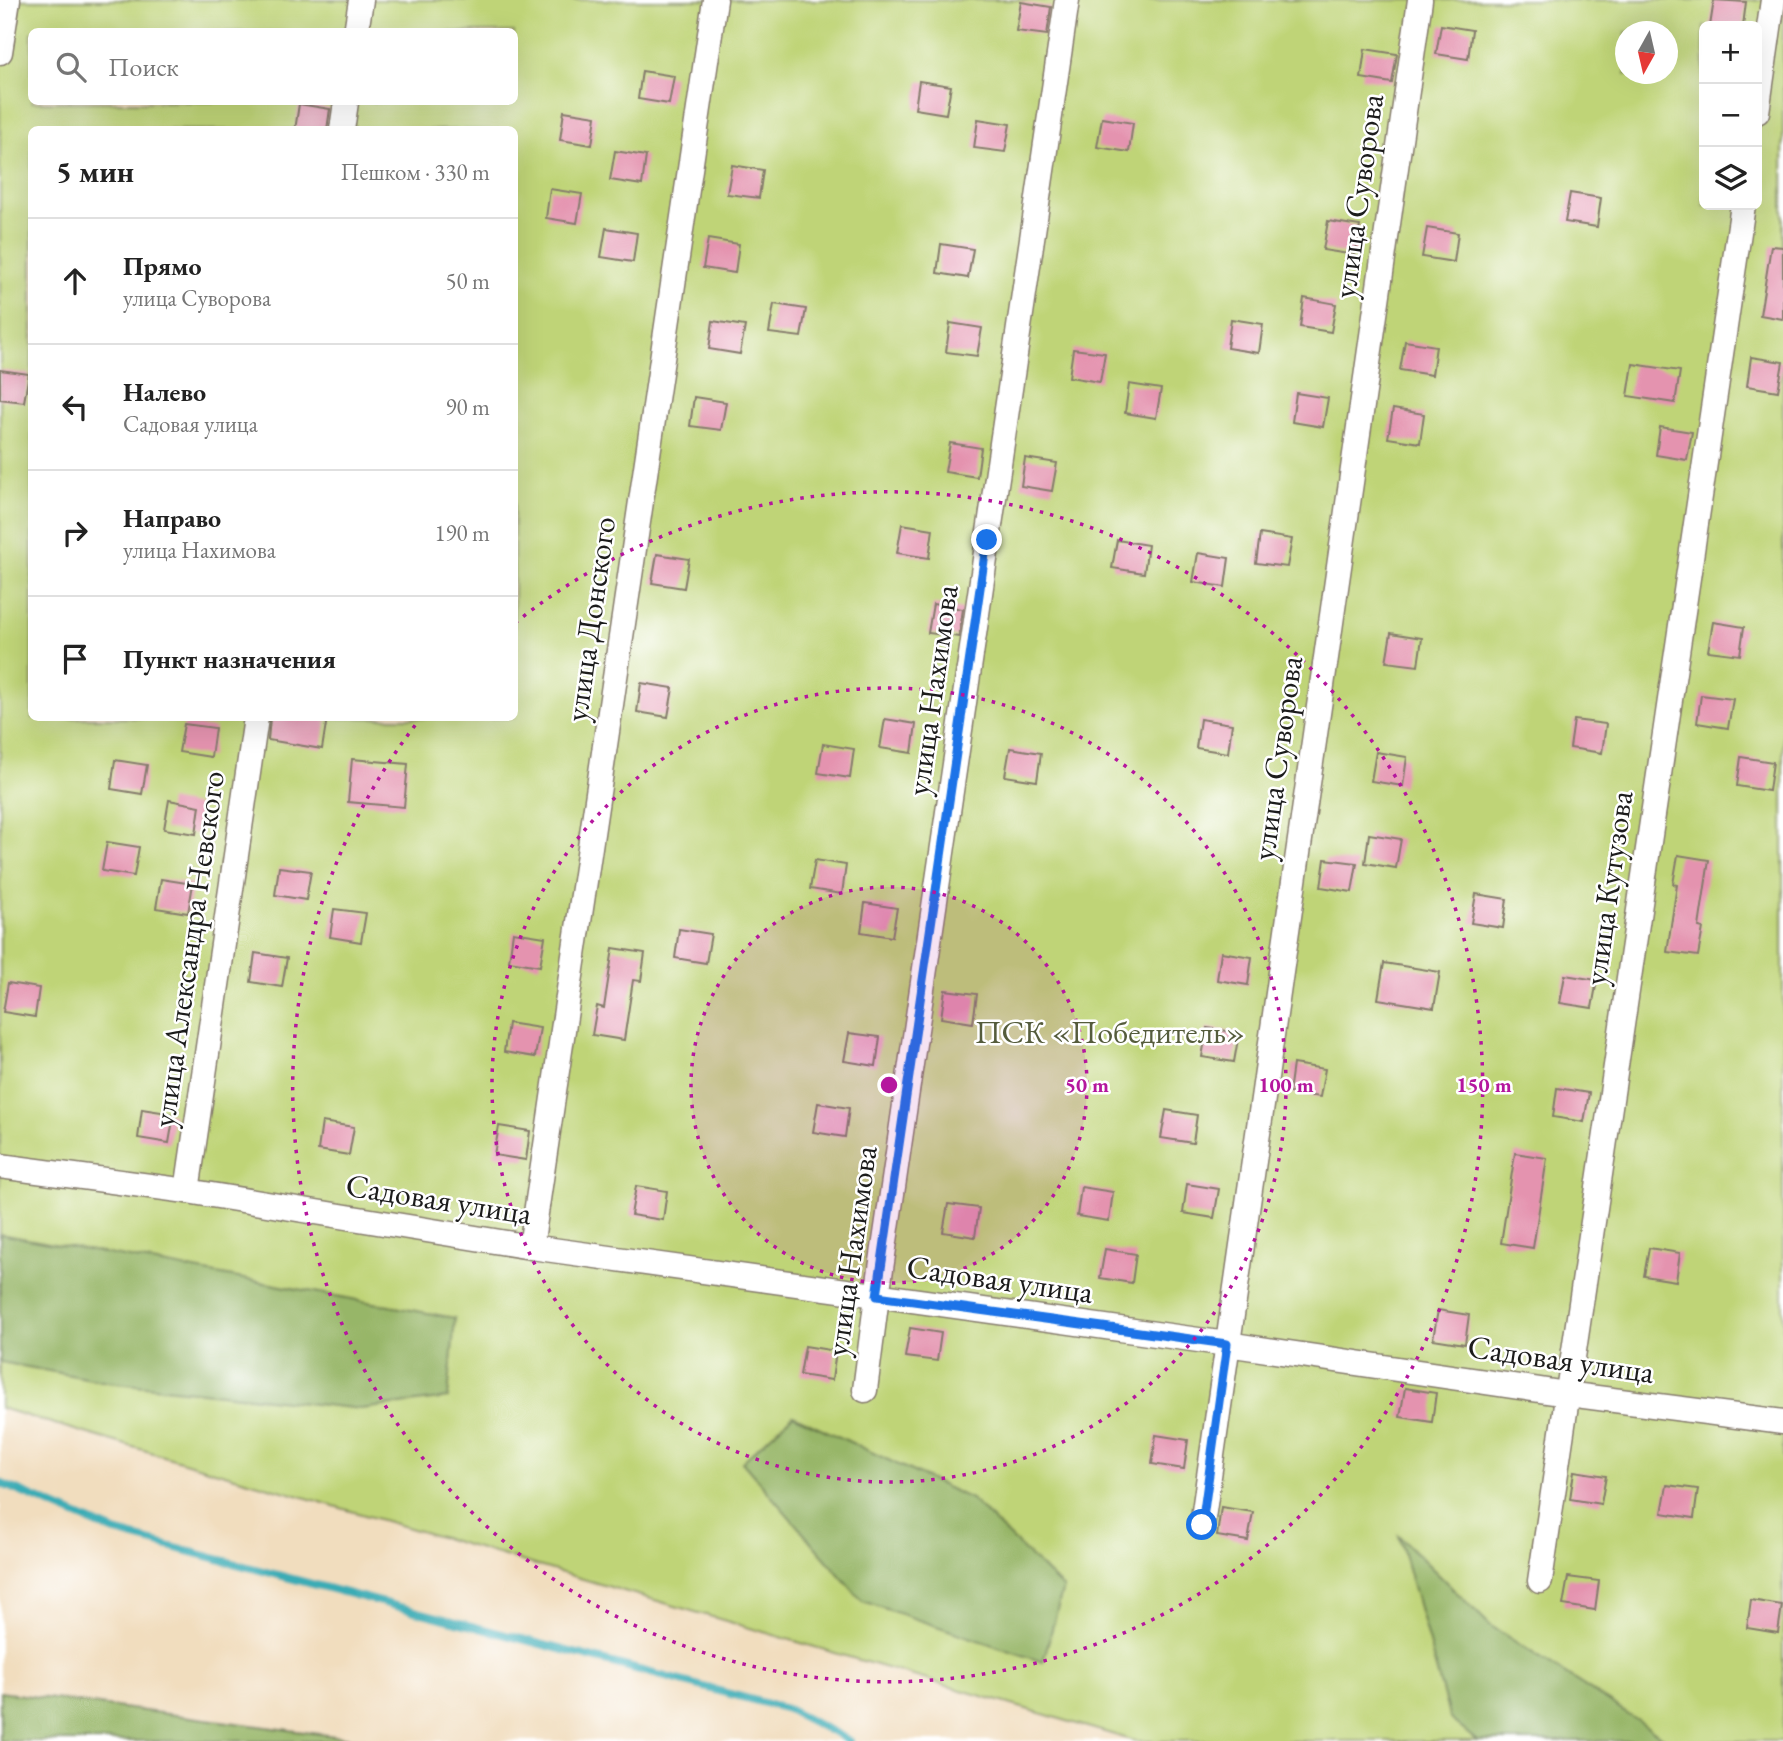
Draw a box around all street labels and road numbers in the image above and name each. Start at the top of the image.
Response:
street label: улица Суворова [1323,91,1393,301]
street label: улица Донского [555,514,625,724]
street label: улица Нахимова [896,582,968,798]
street label: улица Суворова [1242,653,1312,863]
street label: улица Александра Невского [142,768,234,1130]
street label: улица Кутузова [1574,788,1642,988]
street label: улица Нахимова [815,1143,887,1359]
street label: Садовая улица [343,1164,535,1234]
street label: Садовая улица [904,1245,1096,1313]
street label: Садовая улица [1465,1325,1657,1393]

